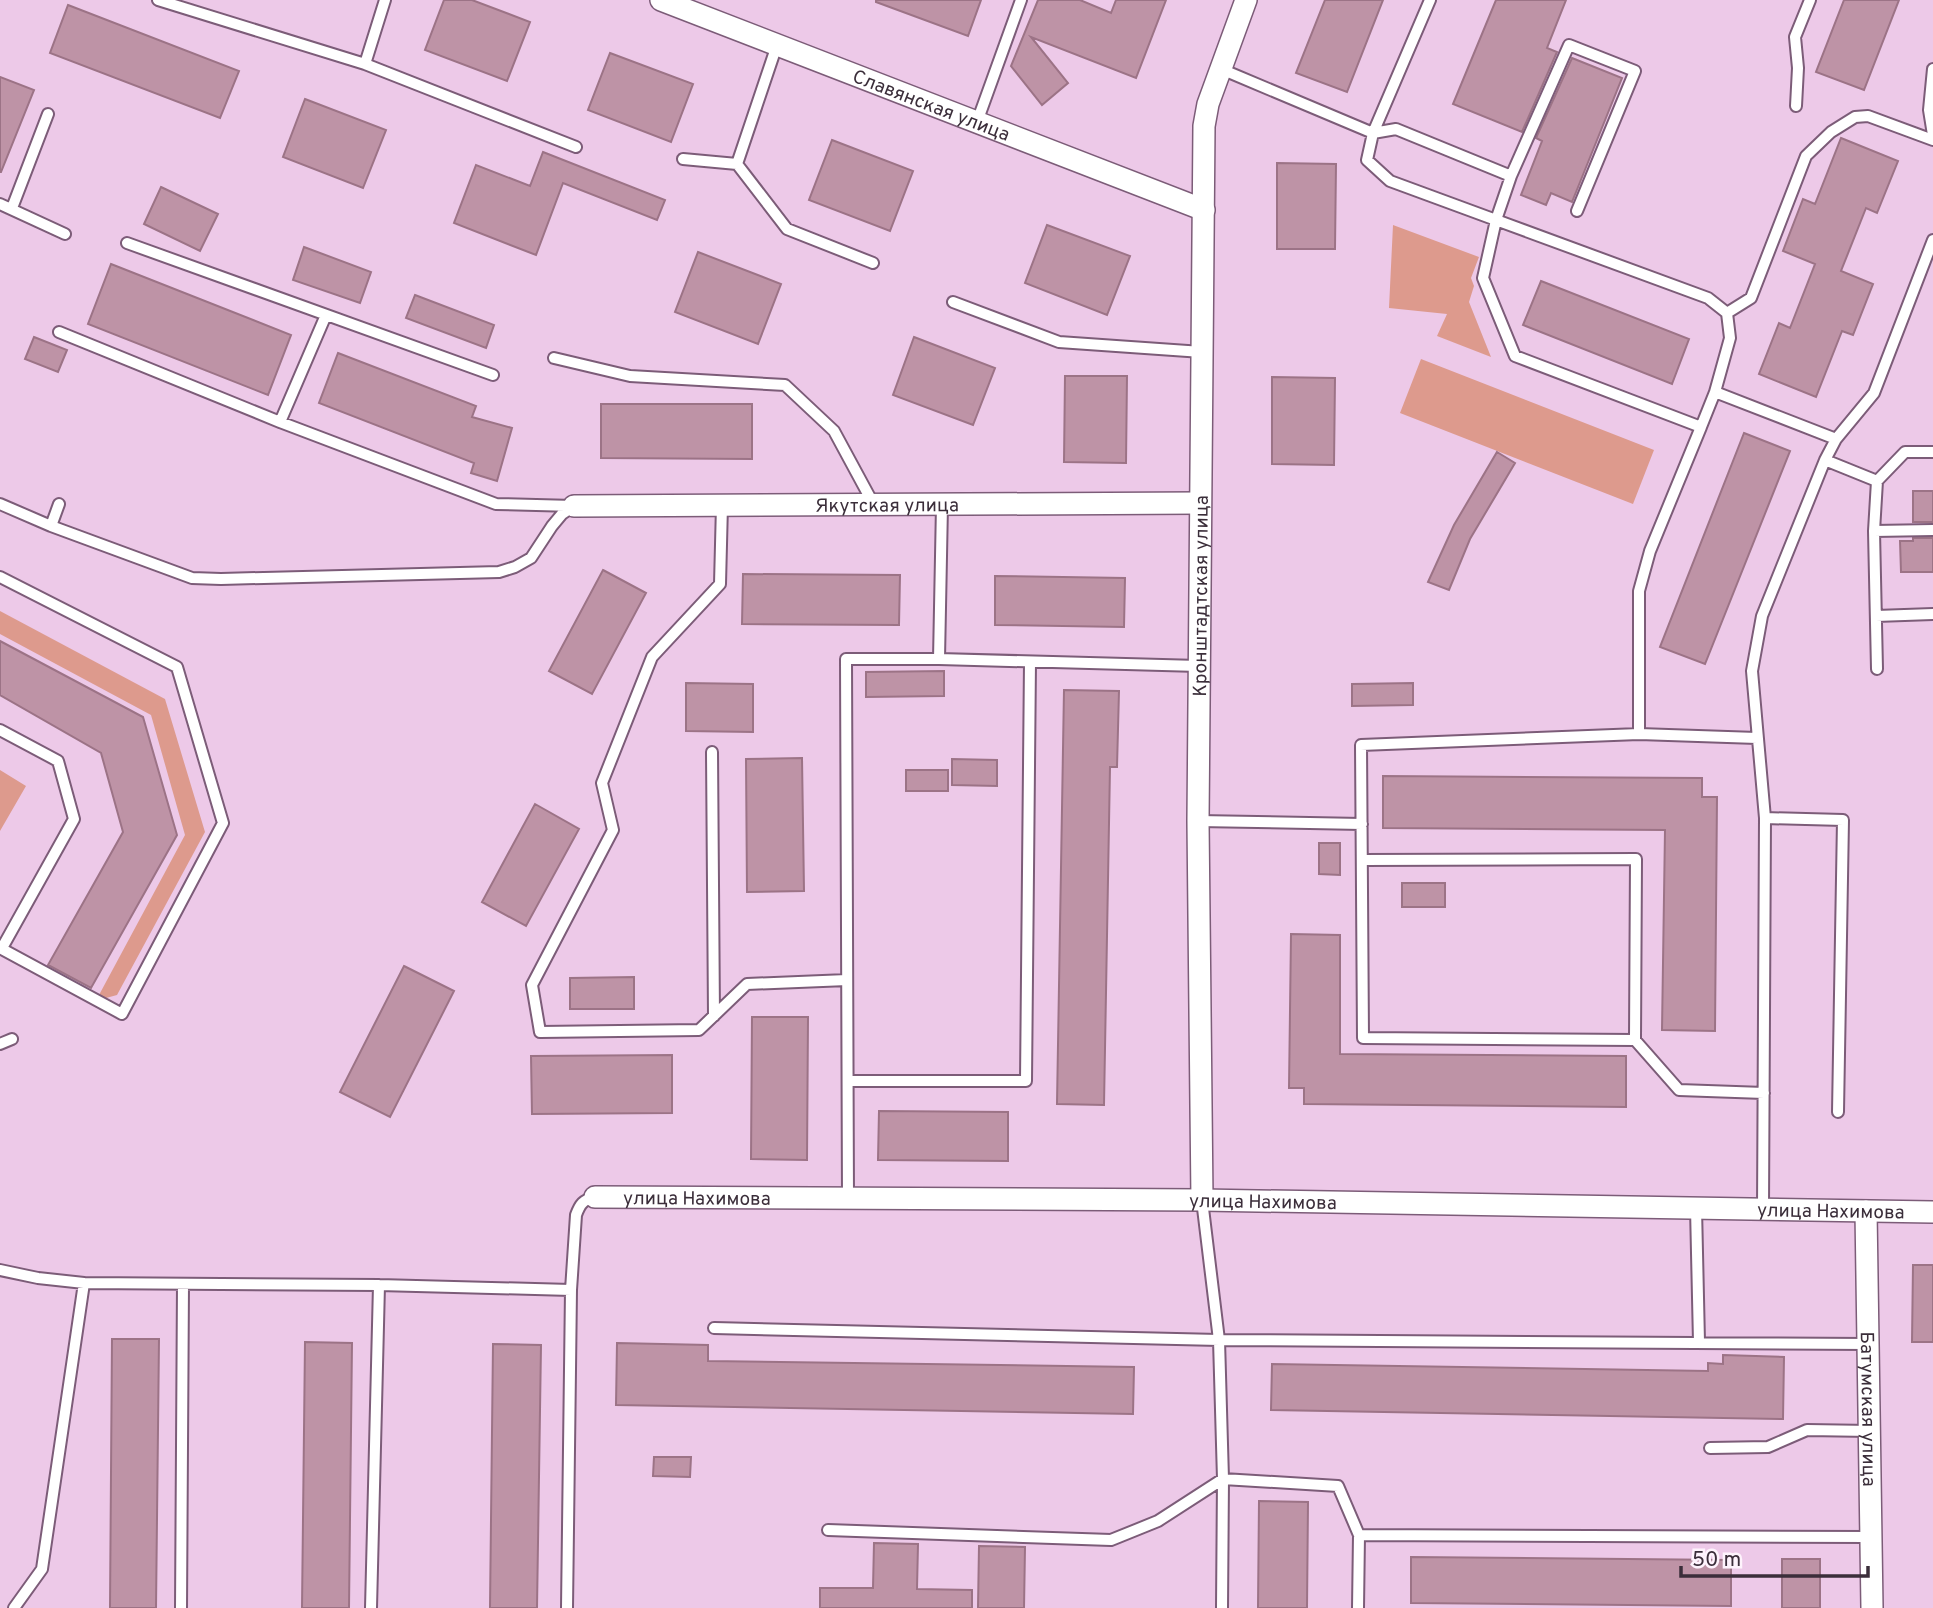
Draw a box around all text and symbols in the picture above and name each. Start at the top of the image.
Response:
street label: Славянская улица [849,65,1013,148]
street label: Якутская улица [815,494,959,519]
street label: Кронштадтская улица [1189,495,1215,697]
street label: улица Нахимова [623,1187,771,1212]
street label: улица Нахимова [1189,1190,1337,1216]
street label: улица Нахимова [1757,1199,1905,1226]
street label: Батумская улица [1854,1331,1880,1487]
scale bar [1681,1534,1868,1578]
text: 50 m [1692,1547,1741,1574]

